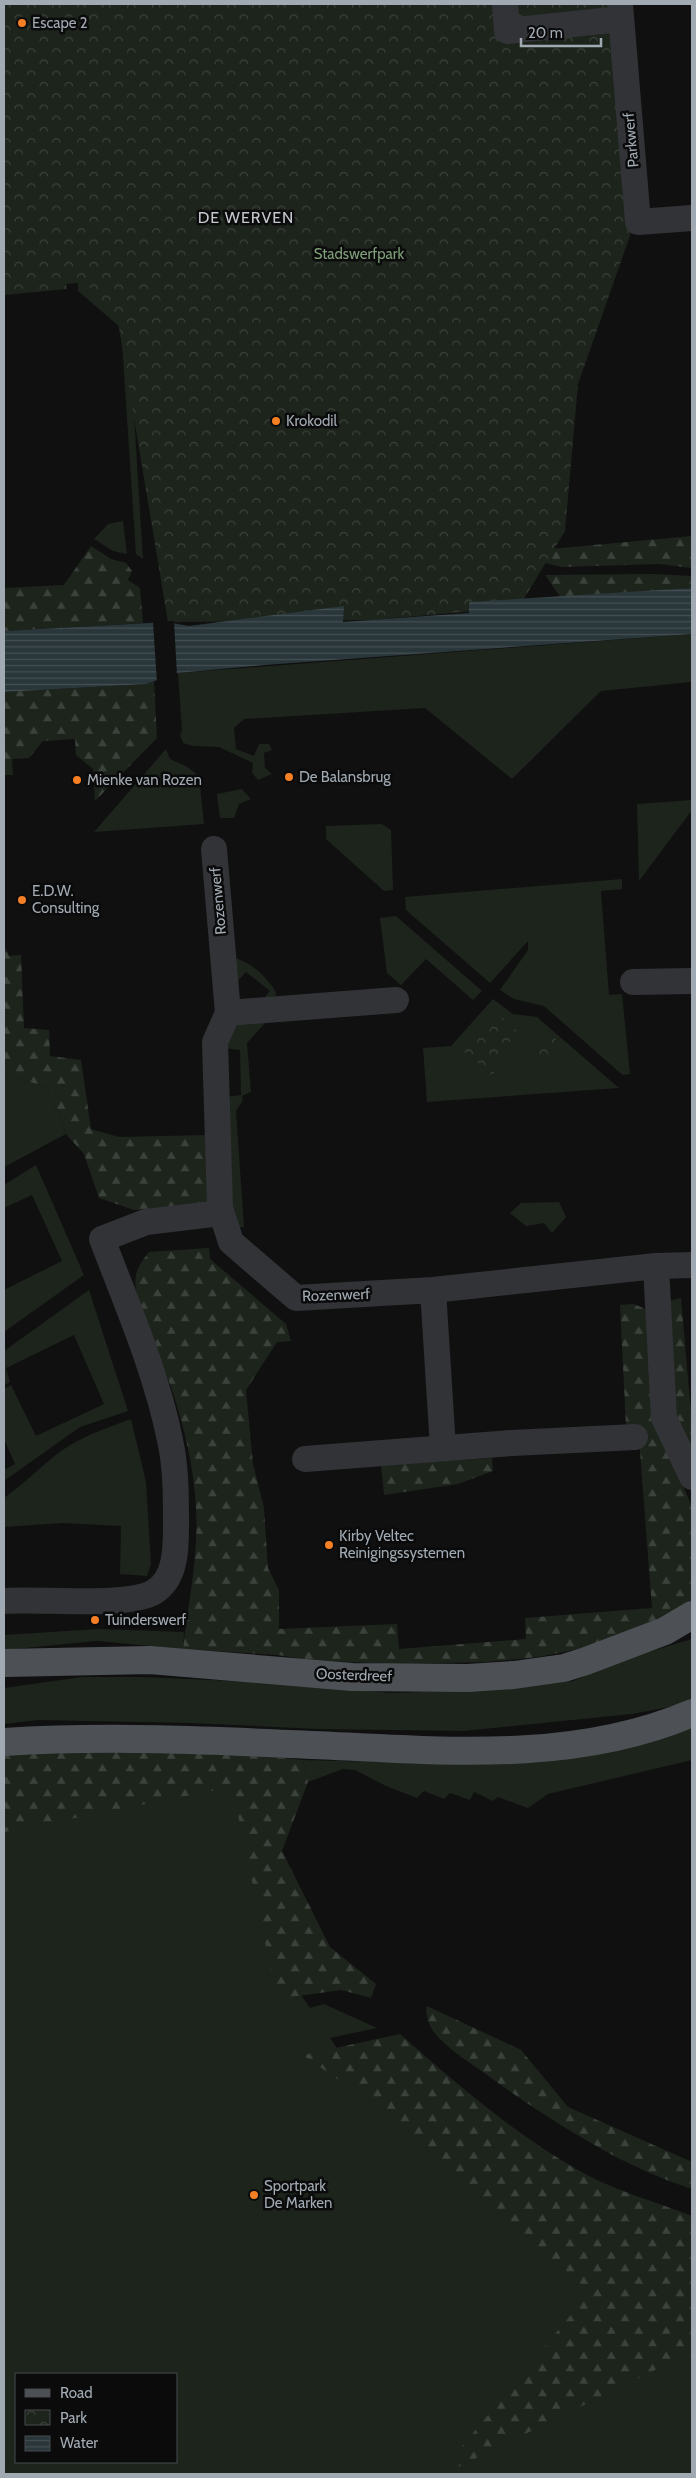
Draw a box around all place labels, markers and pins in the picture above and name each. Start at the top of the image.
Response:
place label: Escape 2 [32,14,88,32]
marker: Escape 2 [16,17,28,29]
place label: Krokodil [286,412,337,430]
marker: Krokodil [270,415,282,427]
place label: De Balansbrug [299,768,391,786]
place label: Mienke van Rozen [87,771,202,789]
marker: De Balansbrug [283,771,295,783]
marker: Mienke van Rozen [71,774,83,786]
place label: E.D.W. Consulting [32,882,100,917]
marker: E.D.W. Consulting [16,894,28,906]
place label: Kirby Veltec Reinigingssystemen [339,1527,465,1562]
marker: Kirby Veltec Reinigingssystemen [323,1539,335,1551]
place label: Tuinderswerf [105,1611,186,1629]
marker: Tuinderswerf [89,1614,101,1626]
place label: Sportpark De Marken [264,2177,332,2212]
marker: Sportpark De Marken [248,2189,260,2201]

